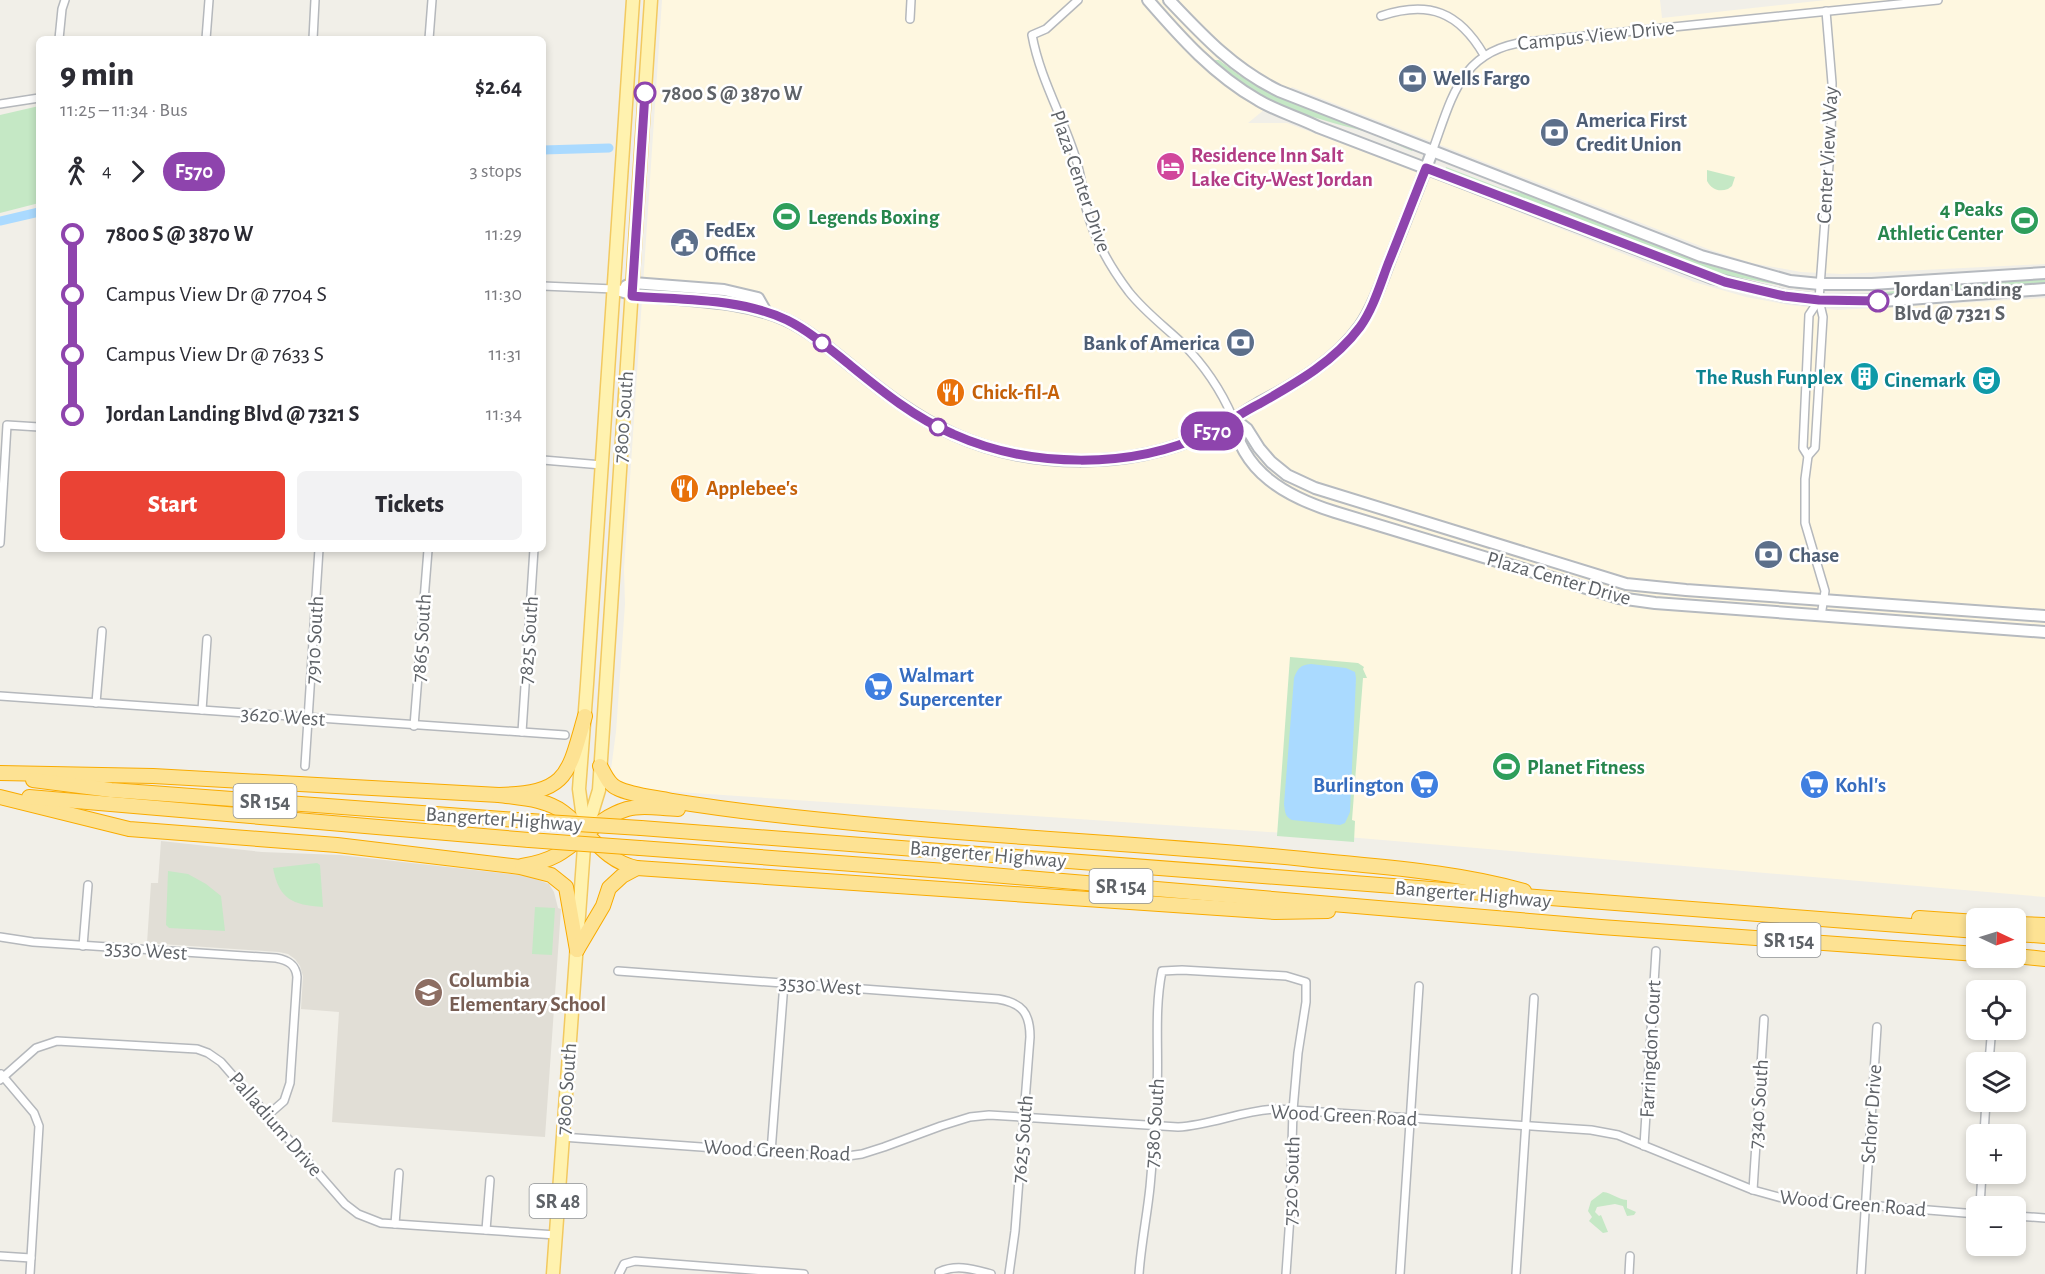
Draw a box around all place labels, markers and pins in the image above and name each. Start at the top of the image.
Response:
bank icon: Wells Fargo [1396,62,1428,94]
place label: Wells Fargo [1433,68,1530,89]
marker: 7800 S @ 3870 W [634,82,656,104]
place label: 7800 S @ 3870 W [662,83,803,104]
place label: America First Credit Union [1576,110,1687,155]
bank icon: America First Credit Union [1539,116,1571,148]
place label: Residence Inn Salt Lake City-West Jordan [1191,145,1373,190]
hotel icon: Residence Inn Salt Lake City-West Jordan [1154,151,1186,183]
place label: 4 Peaks Athletic Center [1878,199,2004,244]
sports icon: Legends Boxing [771,201,803,233]
sports icon: 4 Peaks Athletic Center [2008,205,2040,237]
place label: Legends Boxing [808,207,940,228]
place label: FedEx Office [705,220,756,265]
public building icon: FedEx Office [668,226,700,258]
place label: Jordan Landing Blvd @ 7321 S [1894,279,2022,324]
marker: Jordan Landing Blvd @ 7321 S [1867,290,1889,312]
bank icon: Bank of America [1225,327,1257,359]
place label: Bank of America [1083,333,1220,354]
unlabelled marker [813,334,831,352]
building icon: The Rush Funplex [1848,361,1880,393]
theatre icon: Cinemark [1971,364,2003,396]
place label: The Rush Funplex [1696,367,1843,388]
place label: Cinemark [1884,370,1967,391]
restaurant icon: Chick-fil-A [935,376,967,408]
place label: Chick-fil-A [972,382,1060,403]
unlabelled marker [929,418,947,436]
restaurant icon: Applebee's [669,472,701,504]
place label: Applebee's [706,478,798,499]
bank icon: Chase [1752,539,1784,571]
place label: Chase [1789,545,1839,566]
place label: Walmart Supercenter [899,665,1002,710]
supermarket icon: Walmart Supercenter [862,671,894,703]
sports icon: Planet Fitness [1490,751,1522,783]
place label: Planet Fitness [1527,757,1645,778]
supermarket icon: Burlington [1409,769,1441,801]
supermarket icon: Kohl's [1798,769,1830,801]
place label: Burlington [1313,775,1404,796]
place label: Kohl's [1835,775,1886,796]
place label: Columbia Elementary School [449,970,606,1015]
school or university icon: Columbia Elementary School [412,976,444,1008]

